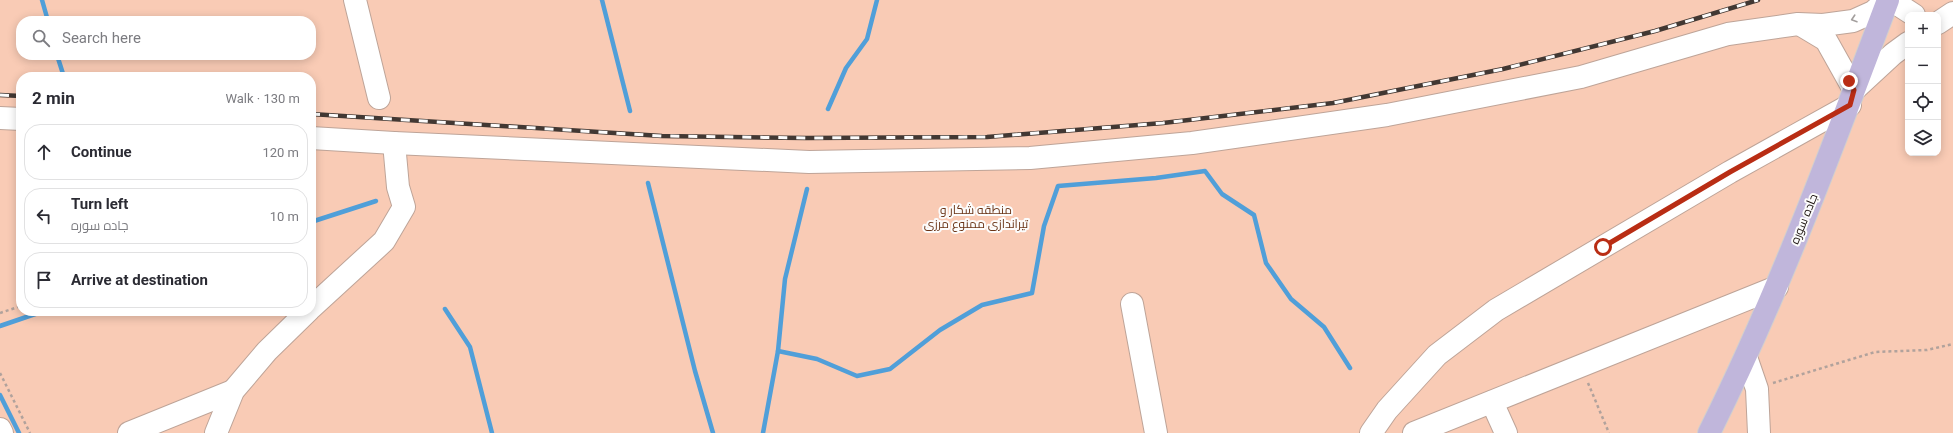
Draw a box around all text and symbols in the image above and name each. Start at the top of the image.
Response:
map controls [1905,12,1941,156]
button: + [1905,12,1941,48]
one-way arrow [1850,15,1857,23]
search box [16,16,316,60]
icon: search [30,27,52,49]
text: Search here [62,29,141,47]
button: − [1905,48,1941,84]
route end [1840,72,1858,90]
button: locate [1905,84,1941,120]
text: 2 min [32,88,75,108]
text: Walk · 130 m [225,91,300,106]
button: layers [1905,120,1941,156]
icon: ahead [33,141,55,163]
text: Continue [71,143,132,161]
text: 120 m [262,145,299,160]
street label: جاده سوره [1788,192,1820,246]
text: Turn left [71,195,128,213]
park label: منطقه شکار و تیراندازی ممنوع مرزی [924,203,1029,232]
icon: left [33,205,55,227]
text: 10 m [270,209,299,224]
text: جاده سوره [71,218,128,233]
route start [1594,238,1612,256]
icon: arrive [33,269,55,291]
text: Arrive at destination [71,271,208,289]

